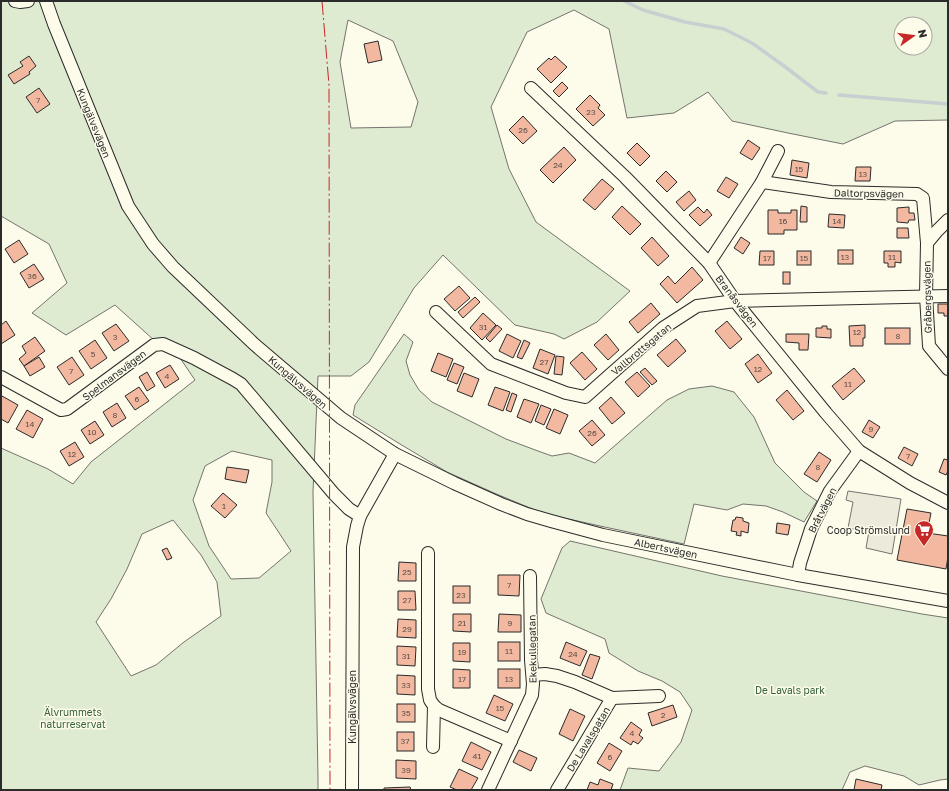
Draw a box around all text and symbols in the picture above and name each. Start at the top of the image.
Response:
north arrow [893,16,933,56]
text: N [916,28,931,39]
street label: Kungälvsvägen [75,87,113,159]
house number: 7 [36,95,40,105]
house number: 23 [586,107,596,117]
house number: 26 [518,125,528,135]
house number: 24 [553,160,563,170]
house number: 15 [795,164,804,174]
house number: 13 [859,169,868,179]
street label: Daltorpsvägen [834,186,904,200]
house number: 16 [779,216,788,226]
house number: 14 [833,216,841,226]
house number: 13 [841,252,850,262]
house number: 11 [888,252,896,262]
house number: 17 [763,253,771,263]
house number: 15 [800,253,809,263]
street label: Gråbergsvägen [920,260,934,334]
house number: 36 [27,271,37,281]
street label: Branåsvägen [713,272,761,330]
street label: Vallbrottsgatan [608,320,674,378]
house number: 31 [479,322,487,332]
house number: 12 [853,327,862,337]
house number: 8 [896,331,901,341]
house number: 3 [113,332,118,342]
street label: Spelmansvägen [80,347,148,403]
house number: 5 [91,349,96,359]
street label: Kungälvsvägen [266,353,330,411]
house number: 27 [540,357,548,367]
house number: 12 [754,364,763,374]
house number: 7 [69,366,73,376]
house number: 4 [165,371,170,381]
house number: 11 [844,379,852,389]
house number: 6 [135,394,140,404]
house number: 8 [113,410,118,420]
house number: 14 [26,419,34,429]
house number: 9 [869,424,874,434]
house number: 10 [88,427,96,437]
house number: 26 [587,428,597,438]
house number: 12 [68,449,77,459]
house number: 7 [906,451,910,461]
house number: 8 [816,462,821,472]
street label: Bråtvägen [805,485,839,535]
house number: 1 [222,501,226,511]
supermarket icon: Coop Strömslund [913,519,935,547]
place label: Coop Strömslund [827,524,910,536]
street label: Albertsvägen [633,535,699,561]
house number: 25 [402,567,412,577]
house number: 7 [507,580,511,590]
house number: 23 [456,590,466,600]
house number: 27 [403,595,411,605]
street label: Ekekullegatan [525,615,539,683]
house number: 21 [458,618,466,628]
house number: 9 [508,618,513,628]
house number: 29 [402,624,412,634]
house number: 11 [505,646,513,656]
house number: 19 [458,647,467,657]
house number: 24 [568,649,578,659]
house number: 31 [402,651,410,661]
street label: Kungälvsvägen [346,670,358,744]
house number: 17 [458,674,466,684]
house number: 13 [505,674,514,684]
house number: 33 [401,680,411,690]
park label: De Lavals park [755,684,825,696]
house number: 15 [496,703,505,713]
street label: De Lavalsgatan [564,704,612,774]
park label: Älvrummets naturreservat [40,705,106,730]
house number: 35 [401,708,411,718]
house number: 2 [661,710,666,720]
house number: 4 [630,728,635,738]
house number: 37 [401,736,409,746]
house number: 41 [473,751,481,761]
house number: 6 [608,752,613,762]
house number: 39 [401,765,411,775]

